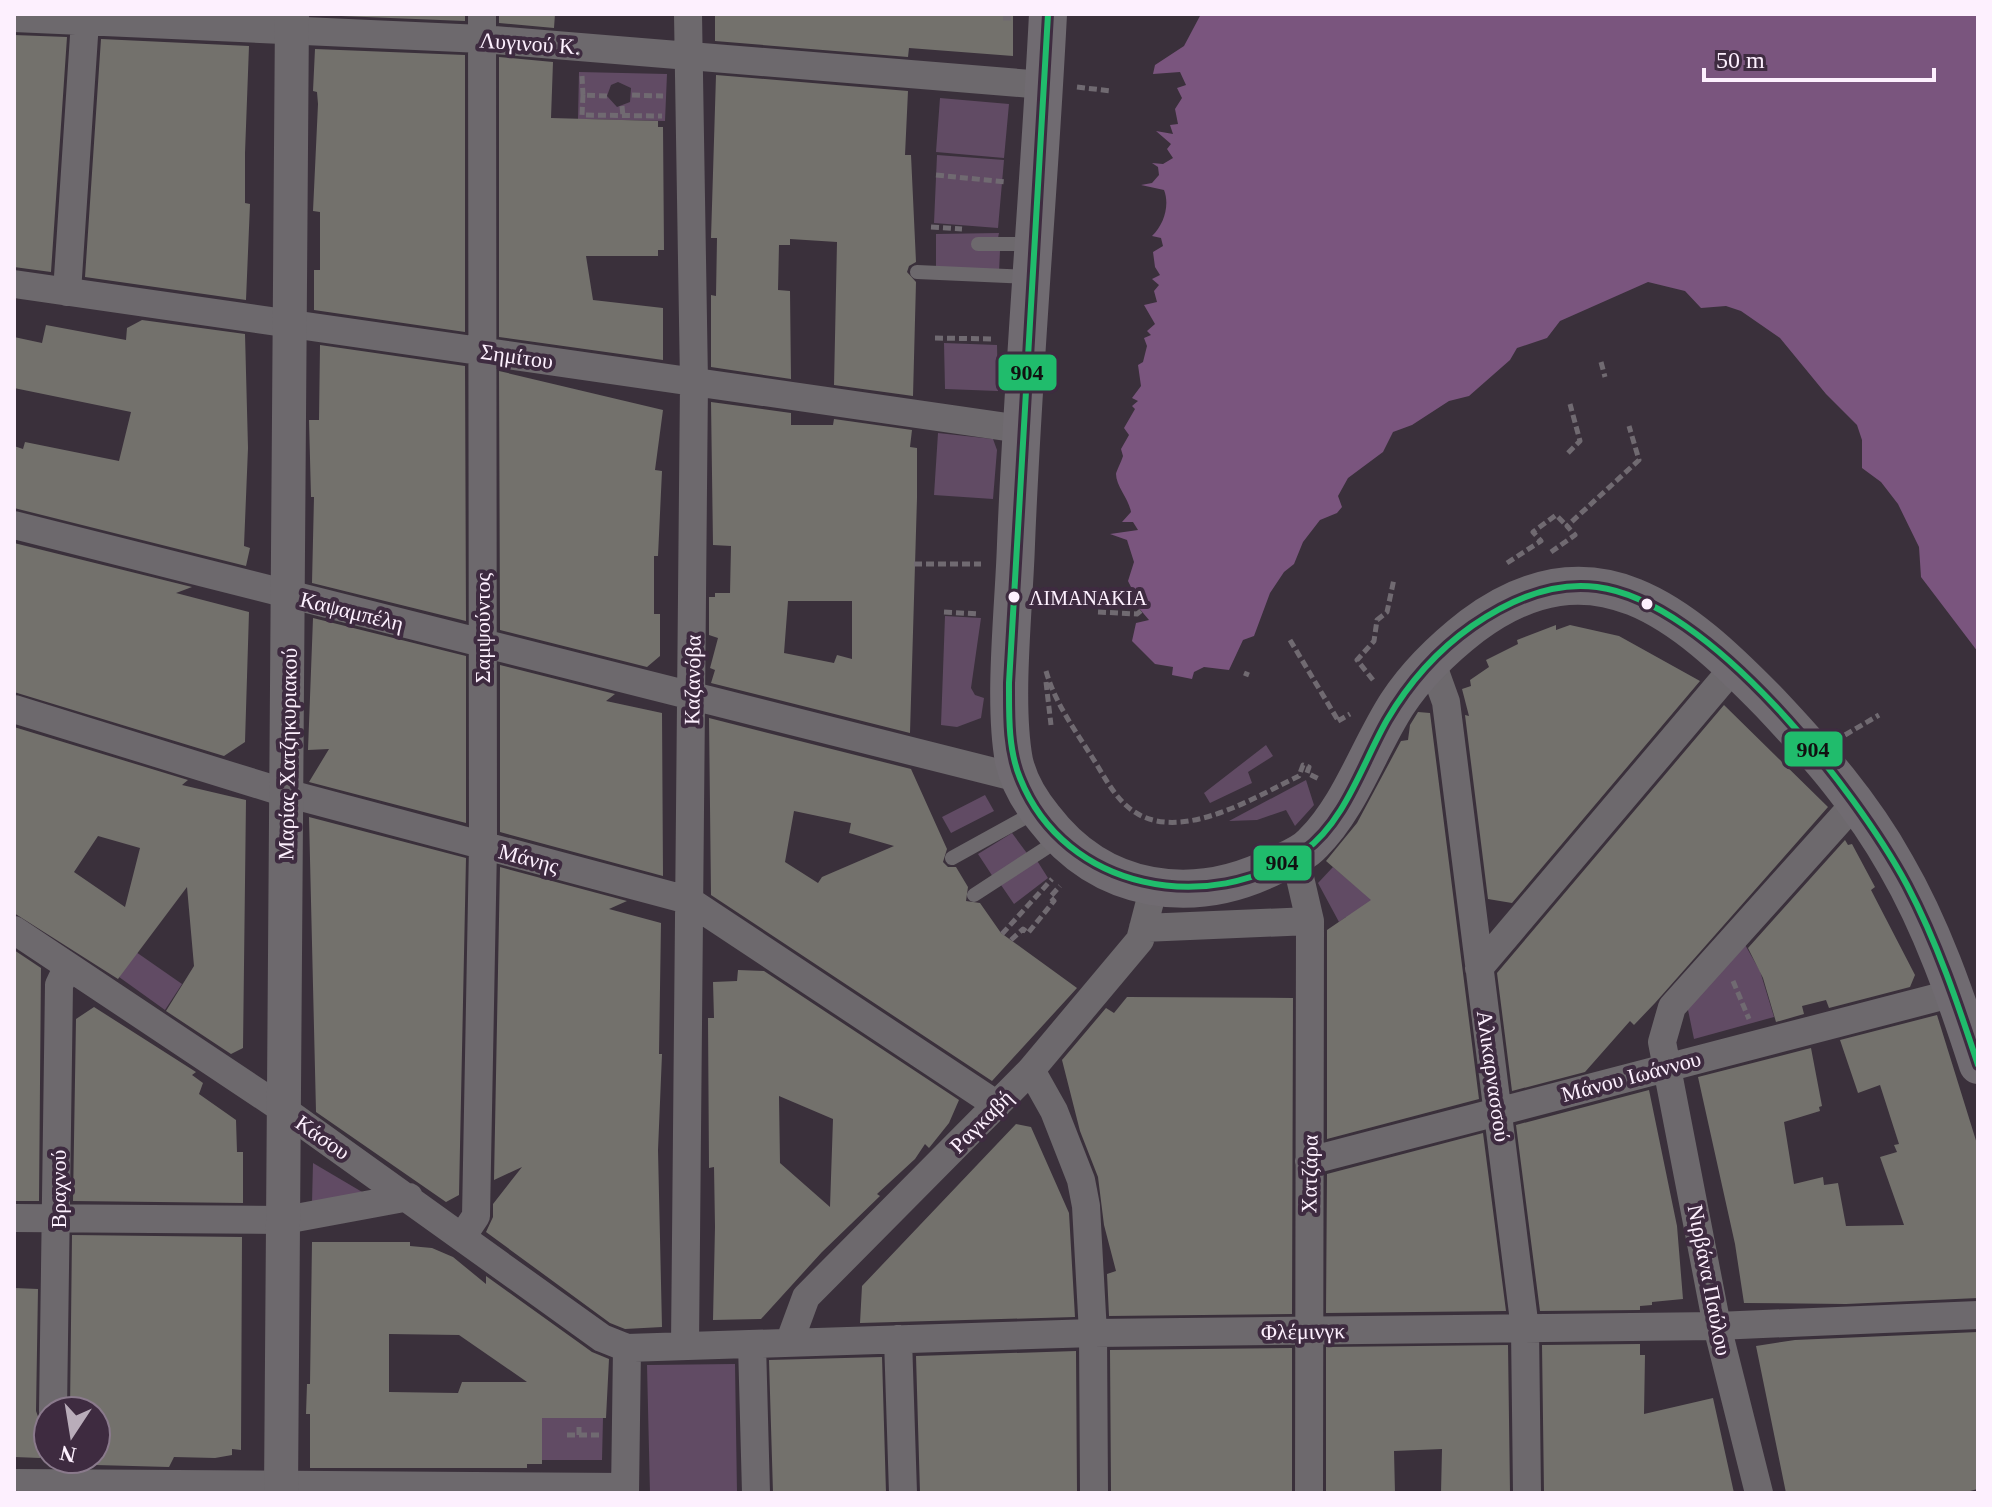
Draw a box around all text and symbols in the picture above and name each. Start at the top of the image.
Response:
street label: Λυγινού Κ. [479,27,581,59]
scale bar [1704,32,1934,82]
text: 50 m [1716,47,1765,73]
street label: Σημίτου [479,339,555,374]
line badge: 904 [997,353,1058,392]
text: 904 [1011,360,1044,385]
street label: Σαμψούντος [470,573,495,683]
street label: Καψαμπέλη [297,587,406,636]
place label: ΛΙΜΑΝΑΚΙΑ [1029,587,1147,609]
marker: ΛΙΜΑΝΑΚΙΑ [1006,589,1022,605]
unlabelled marker [1639,596,1655,612]
street label: Καζανόβα [679,634,706,725]
street label: Μαρίας Χατζηκυριακού [273,647,302,861]
line badge: 904 [1783,730,1844,768]
text: 904 [1797,737,1830,762]
street label: Μάνης [496,838,562,879]
line badge: 904 [1252,844,1313,882]
text: 904 [1266,850,1299,875]
street label: Αλικαρνασσού [1472,1009,1515,1144]
street label: Μάνου Ιωάννου [1559,1046,1704,1107]
street label: Ραγκαβή [945,1085,1018,1158]
street label: Κάσου [291,1110,355,1165]
street label: Χατζάρα [1296,1134,1323,1214]
street label: Βραχνού [46,1150,71,1228]
street label: Νιρβάνα Παύλου [1683,1202,1736,1358]
street label: Φλέμινγκ [1261,1318,1345,1345]
north arrow [32,1395,112,1475]
text: N [57,1440,78,1468]

